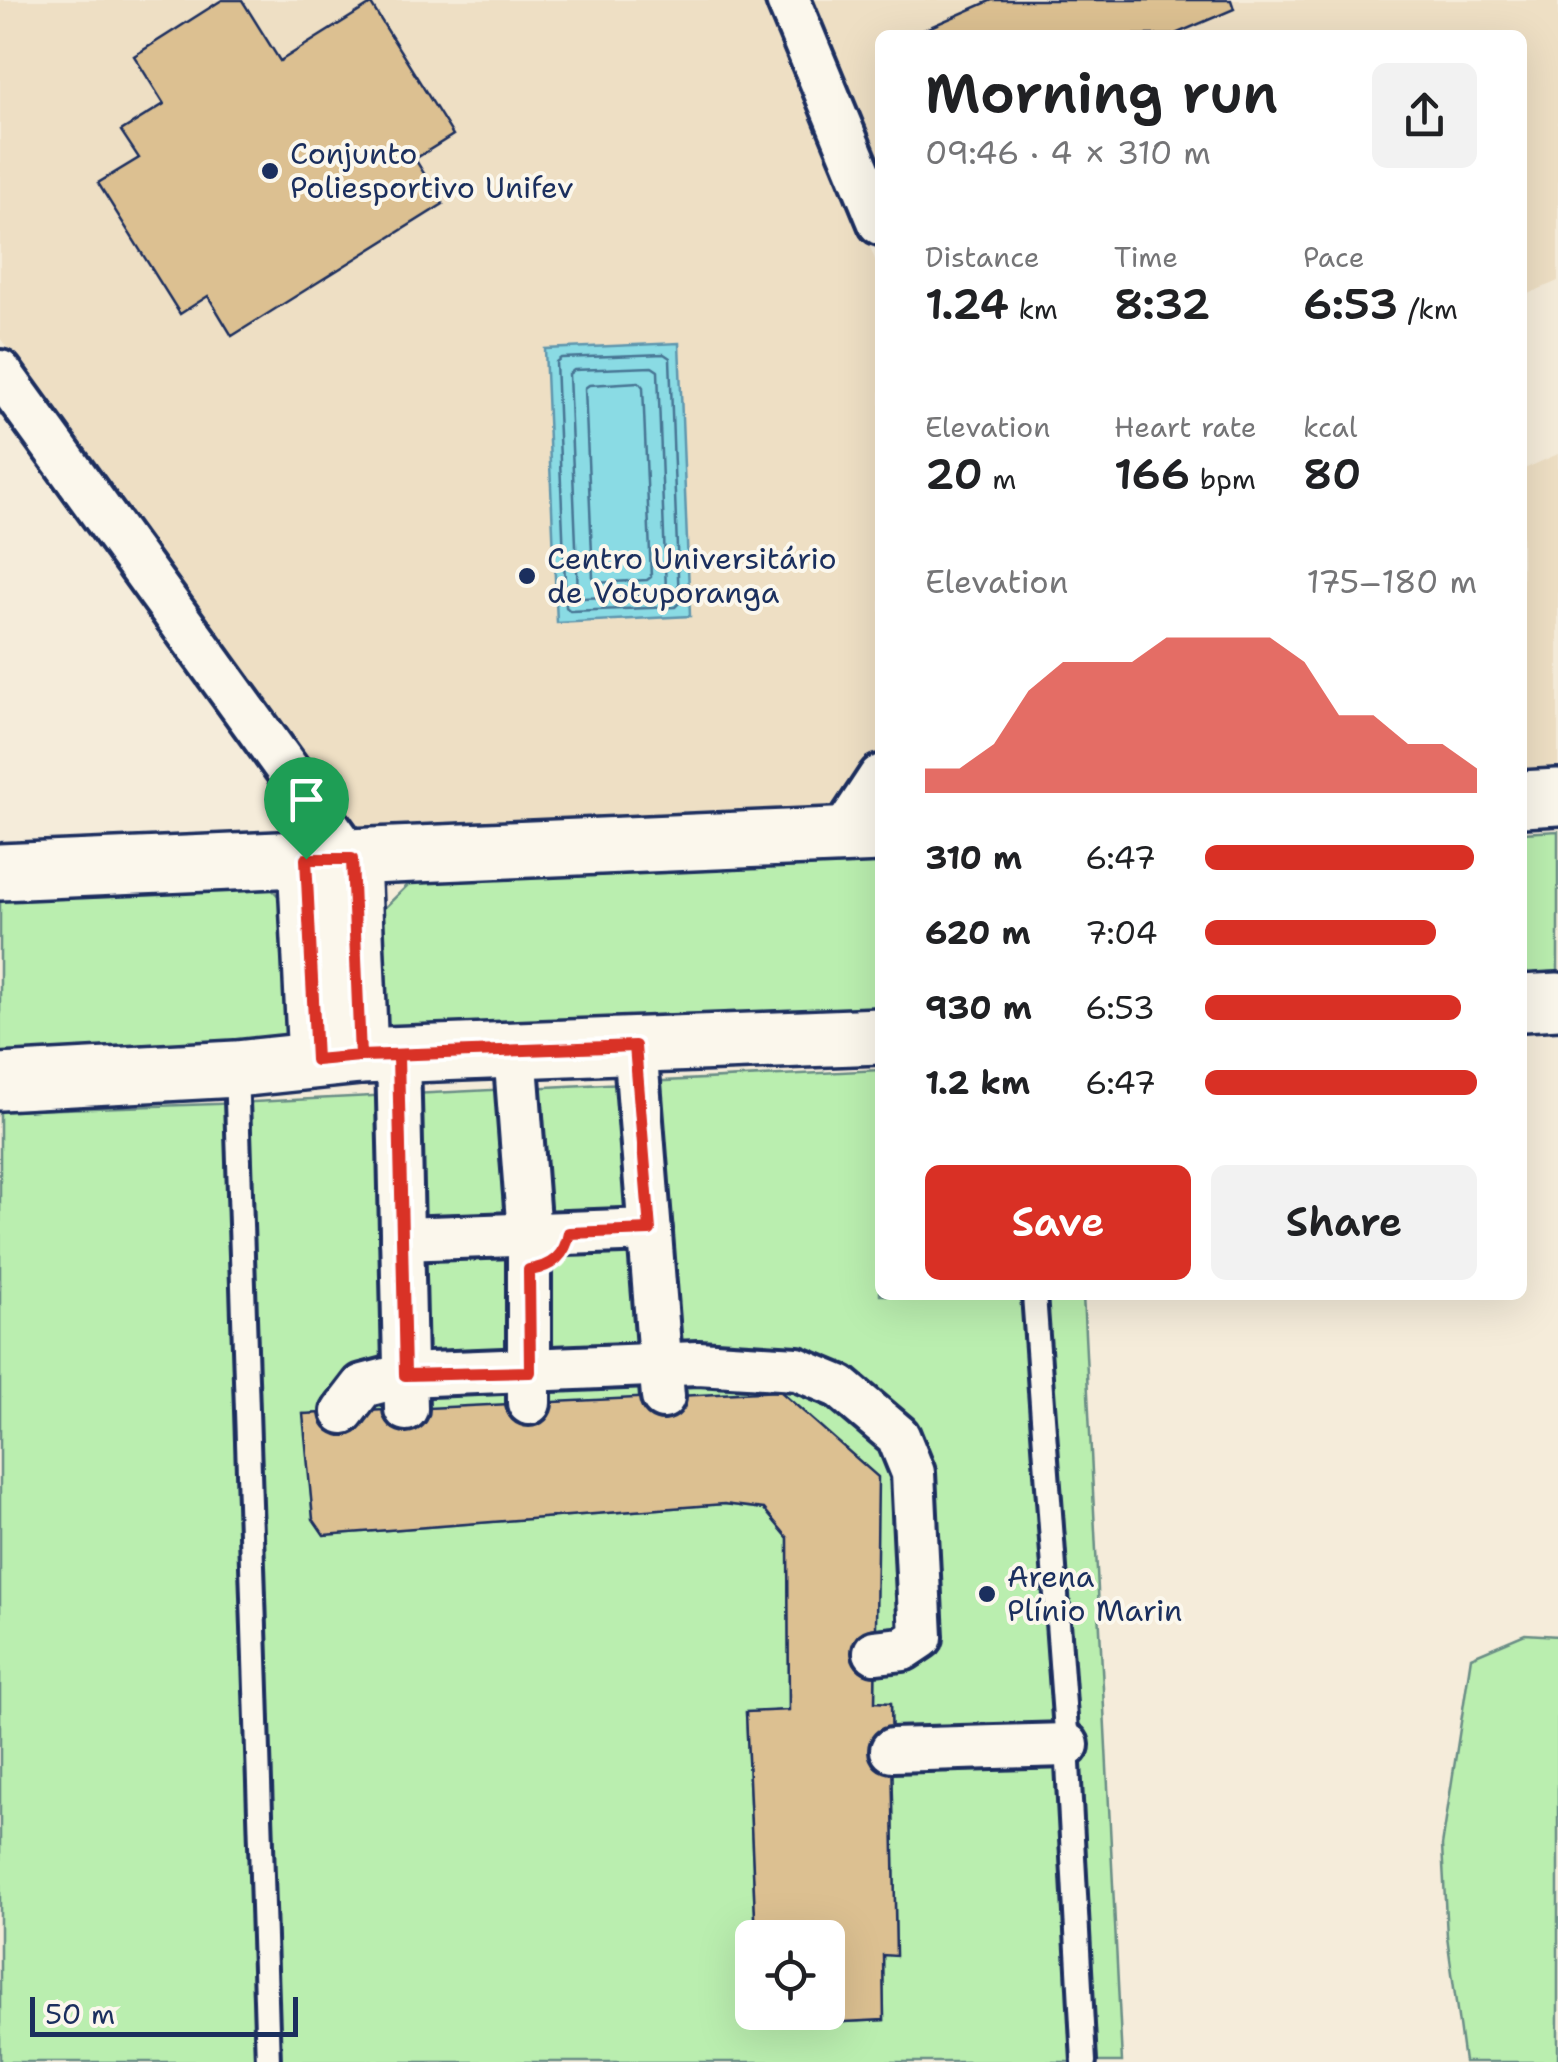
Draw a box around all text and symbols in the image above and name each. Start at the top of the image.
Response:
text: Morning run [925,56,1278,130]
button: share [1372,63,1477,168]
text: 09:46 · 4 × 310 m [925,131,1211,174]
place label: Conjunto Poliesportivo Unifev [290,133,574,208]
marker: Conjunto Poliesportivo Unifev [259,160,281,182]
text: Distance [925,238,1040,276]
text: Time [1114,238,1178,276]
text: Pace [1303,238,1365,276]
text: 1.24 [925,276,1009,332]
text: 8:32 [1114,276,1211,332]
text: 6:53 [1303,276,1398,332]
text: km [1009,290,1058,328]
text: /km [1398,290,1458,328]
text: Elevation [925,408,1050,446]
text: Heart rate [1114,408,1257,446]
text: kcal [1303,408,1357,446]
text: 20 [925,446,983,502]
text: 166 [1114,446,1190,502]
text: 80 [1303,446,1361,502]
text: m [983,460,1016,498]
text: bpm [1190,460,1256,498]
place label: Centro Universitário de Votuporanga [547,538,837,613]
text: Elevation [925,560,1068,603]
text: 175–180 m [1307,560,1477,603]
marker: Centro Universitário de Votuporanga [516,565,538,587]
pin [264,757,349,860]
icon: arrive [279,772,334,827]
text: 310 m [925,836,1022,879]
text: 6:47 [1085,836,1156,879]
text: 620 m [925,911,1031,954]
text: 7:04 [1085,911,1158,954]
text: 930 m [925,986,1032,1029]
text: 6:53 [1085,986,1155,1029]
text: 1.2 km [925,1061,1030,1104]
text: 6:47 [1085,1061,1156,1104]
button: Save [925,1165,1191,1280]
button: Share [1211,1165,1477,1280]
place label: Arena Plínio Marin [1007,1556,1182,1631]
marker: Arena Plínio Marin [976,1583,998,1605]
map controls [735,1920,845,2030]
button: locate [735,1920,845,2030]
scale bar [30,1992,298,2036]
text: 50 m [45,1995,115,2033]

